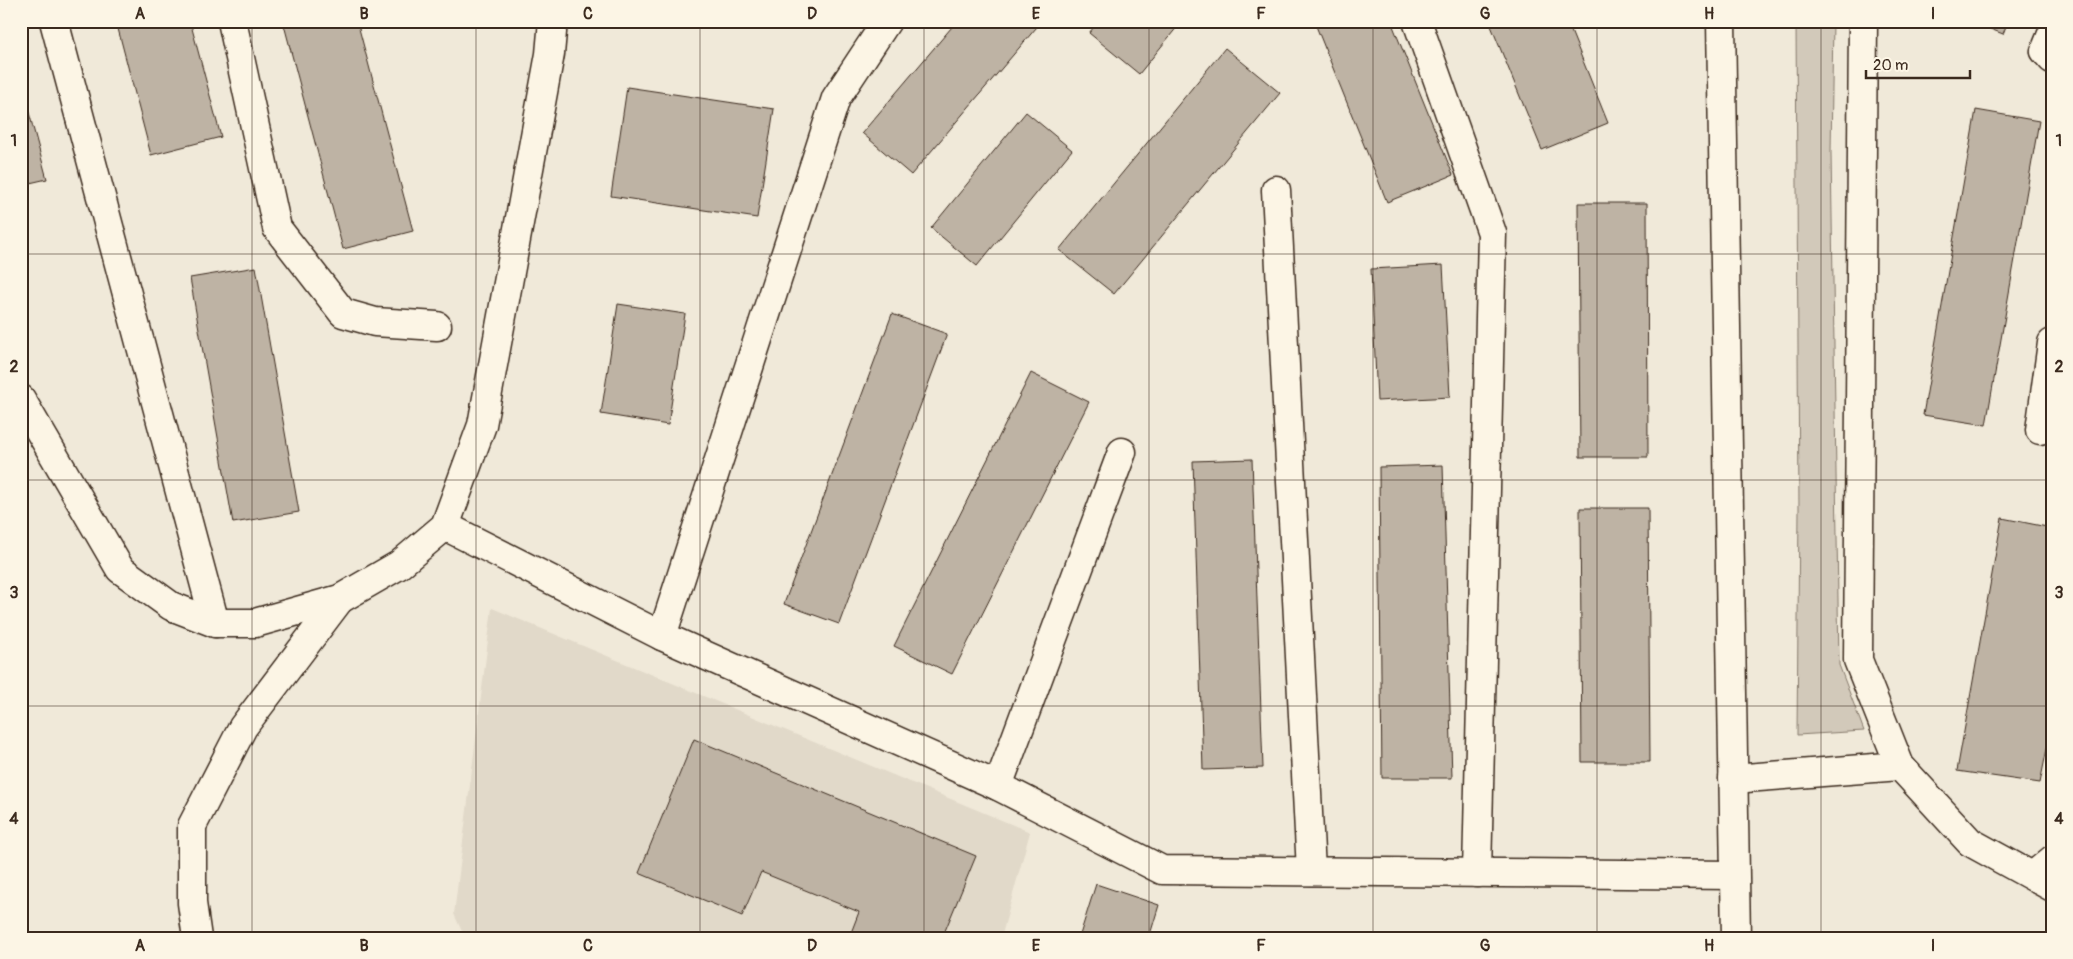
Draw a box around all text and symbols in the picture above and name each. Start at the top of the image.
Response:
text: A [135,4,146,24]
text: B [359,4,369,24]
text: C [583,4,593,24]
text: D [807,4,817,24]
text: E [1032,4,1041,24]
text: F [1256,4,1266,24]
text: G [1480,4,1491,24]
text: H [1704,4,1714,24]
text: I [1931,4,1935,24]
scale bar [1866,48,1969,80]
text: 20 m [1873,56,1908,75]
text: 1 [11,131,17,151]
text: 1 [2056,131,2062,151]
text: 2 [10,357,19,377]
text: 2 [2055,357,2064,377]
text: 3 [10,583,19,603]
text: 3 [2055,583,2064,603]
text: 4 [9,809,19,829]
text: 4 [2054,809,2064,829]
text: A [135,936,146,956]
text: B [359,936,369,956]
text: C [583,936,593,956]
text: D [807,936,817,956]
text: E [1032,936,1041,956]
text: F [1256,936,1266,956]
text: G [1480,936,1491,956]
text: H [1704,936,1714,956]
text: I [1931,936,1935,956]

